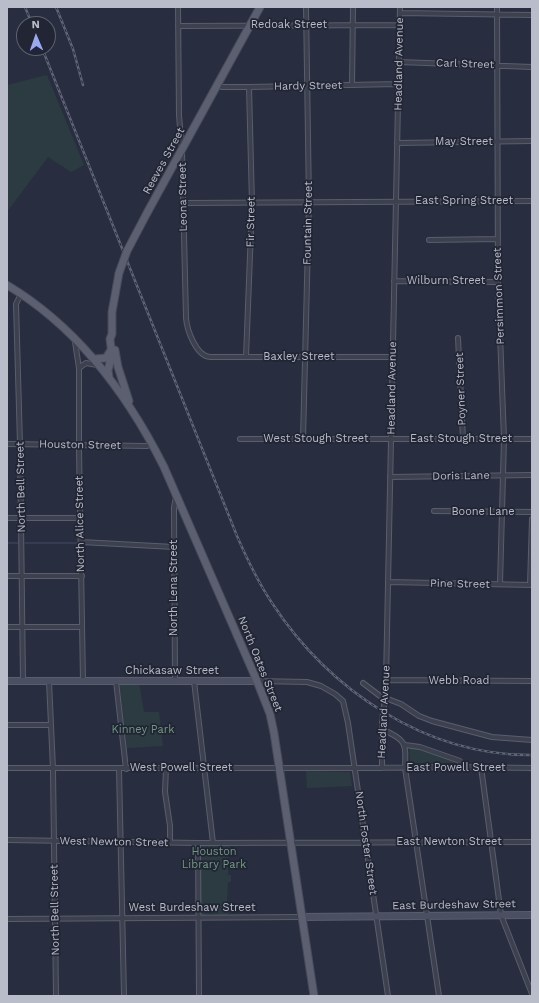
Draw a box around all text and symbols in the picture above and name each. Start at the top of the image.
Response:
north arrow [16,16,56,56]
street label: Headland Avenue [392,17,406,111]
text: N [31,18,40,31]
street label: Redoak Street [251,18,327,32]
street label: Carl Street [436,56,494,72]
street label: Hardy Street [274,79,342,93]
street label: Reeves Street [140,125,188,197]
street label: May Street [435,135,493,149]
street label: Leona Street [176,162,190,232]
street label: Fountain Street [301,181,315,265]
street label: East Spring Street [415,194,513,208]
street label: Fir Street [244,196,258,248]
street label: Persimmon Street [491,247,507,345]
street label: Wilburn Street [407,274,485,288]
street label: Headland Avenue [385,341,399,435]
street label: Baxley Street [263,350,335,364]
street label: Poyner Street [453,352,469,426]
street label: West Stough Street [263,432,369,446]
street label: East Stough Street [410,432,512,446]
street label: Houston Street [39,438,121,452]
street label: North Bell Street [14,441,28,533]
street label: Doris Lane [432,469,490,483]
street label: North Alice Street [73,475,87,573]
street label: Boone Lane [451,505,515,519]
street label: North Lena Street [167,540,181,636]
street label: Pine Street [430,577,490,591]
street label: North Oates Street [235,614,285,714]
street label: Chickasaw Street [125,664,219,678]
street label: Headland Avenue [375,665,393,759]
street label: Webb Road [429,674,489,688]
park label: Kinney Park [112,723,174,737]
street label: West Powell Street [130,761,232,775]
street label: East Powell Street [406,761,506,775]
street label: North Foster Street [352,790,380,896]
street label: West Newton Street [59,834,169,850]
street label: East Newton Street [396,835,502,849]
park label: Houston Library Park [182,845,246,871]
street label: North Bell Street [48,864,62,956]
street label: East Burdeshaw Street [392,897,516,913]
street label: West Burdeshaw Street [129,901,255,915]

